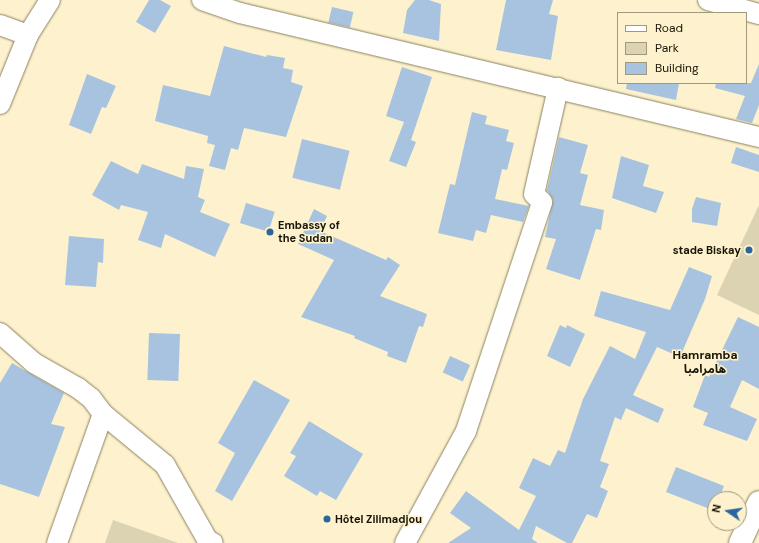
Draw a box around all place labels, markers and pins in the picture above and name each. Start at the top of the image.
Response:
place label: Embassy of the Sudan [278,219,340,245]
marker: Embassy of the Sudan [265,227,275,237]
place label: stade Biskay [673,243,741,257]
marker: stade Biskay [744,245,754,255]
place label: Hôtel Zilimadjou [335,512,422,526]
marker: Hôtel Zilimadjou [322,514,332,524]

